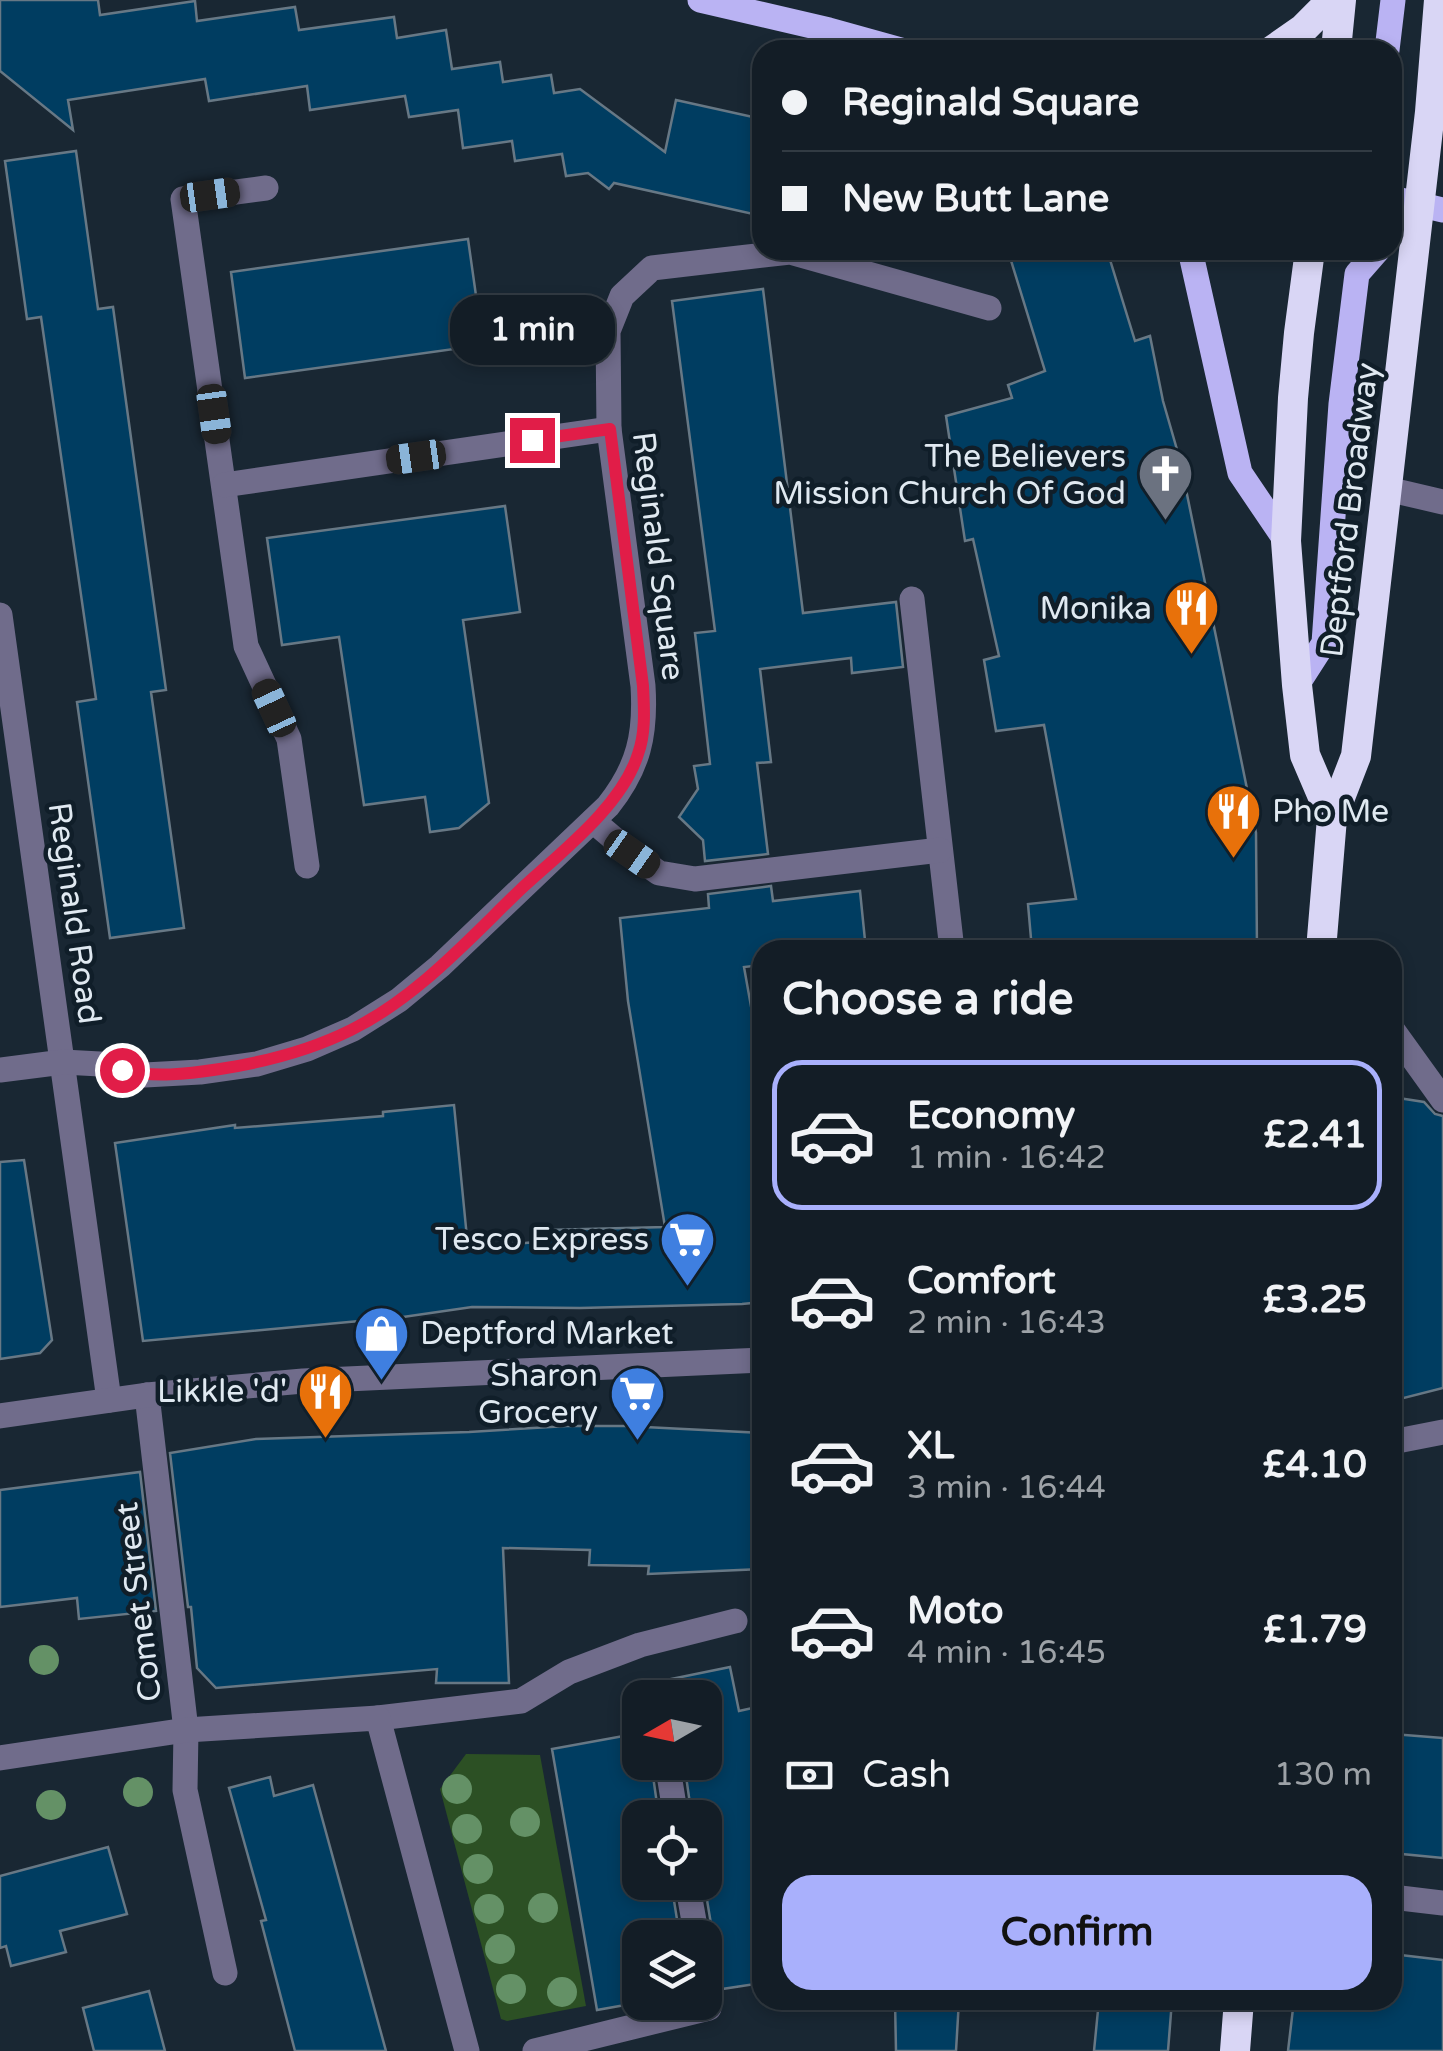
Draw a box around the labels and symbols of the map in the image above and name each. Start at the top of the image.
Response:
car [178,176,242,214]
callout: 1 min [450,295,614,365]
street label: Deptford Broadway [1313,361,1387,659]
car [195,382,233,446]
route end [510,418,555,463]
street label: Reginald Square [624,430,692,683]
car [384,438,448,476]
place label: The Believers Mission Church Of God [773,438,1126,513]
church icon: The Believers Mission Church Of God [1135,444,1195,523]
restaurant icon: Monika [1161,578,1221,657]
place label: Monika [1040,590,1152,628]
car [248,674,300,742]
restaurant icon: Pho Me [1203,781,1263,860]
place label: Pho Me [1272,793,1389,831]
street label: Reginald Road [40,800,108,1026]
car [599,825,665,883]
route start [100,1048,145,1093]
supermarket icon: Tesco Express [658,1209,718,1288]
place label: Tesco Express [435,1221,649,1259]
shop icon: Deptford Market [351,1303,411,1382]
place label: Deptford Market [420,1315,674,1353]
place label: Sharon Grocery [478,1357,598,1432]
restaurant icon: Likkle 'd' [296,1361,356,1440]
supermarket icon: Sharon Grocery [607,1363,667,1442]
place label: Likkle 'd' [157,1373,287,1411]
street label: Comet Street [108,1500,170,1704]
north arrow [622,1680,722,1780]

